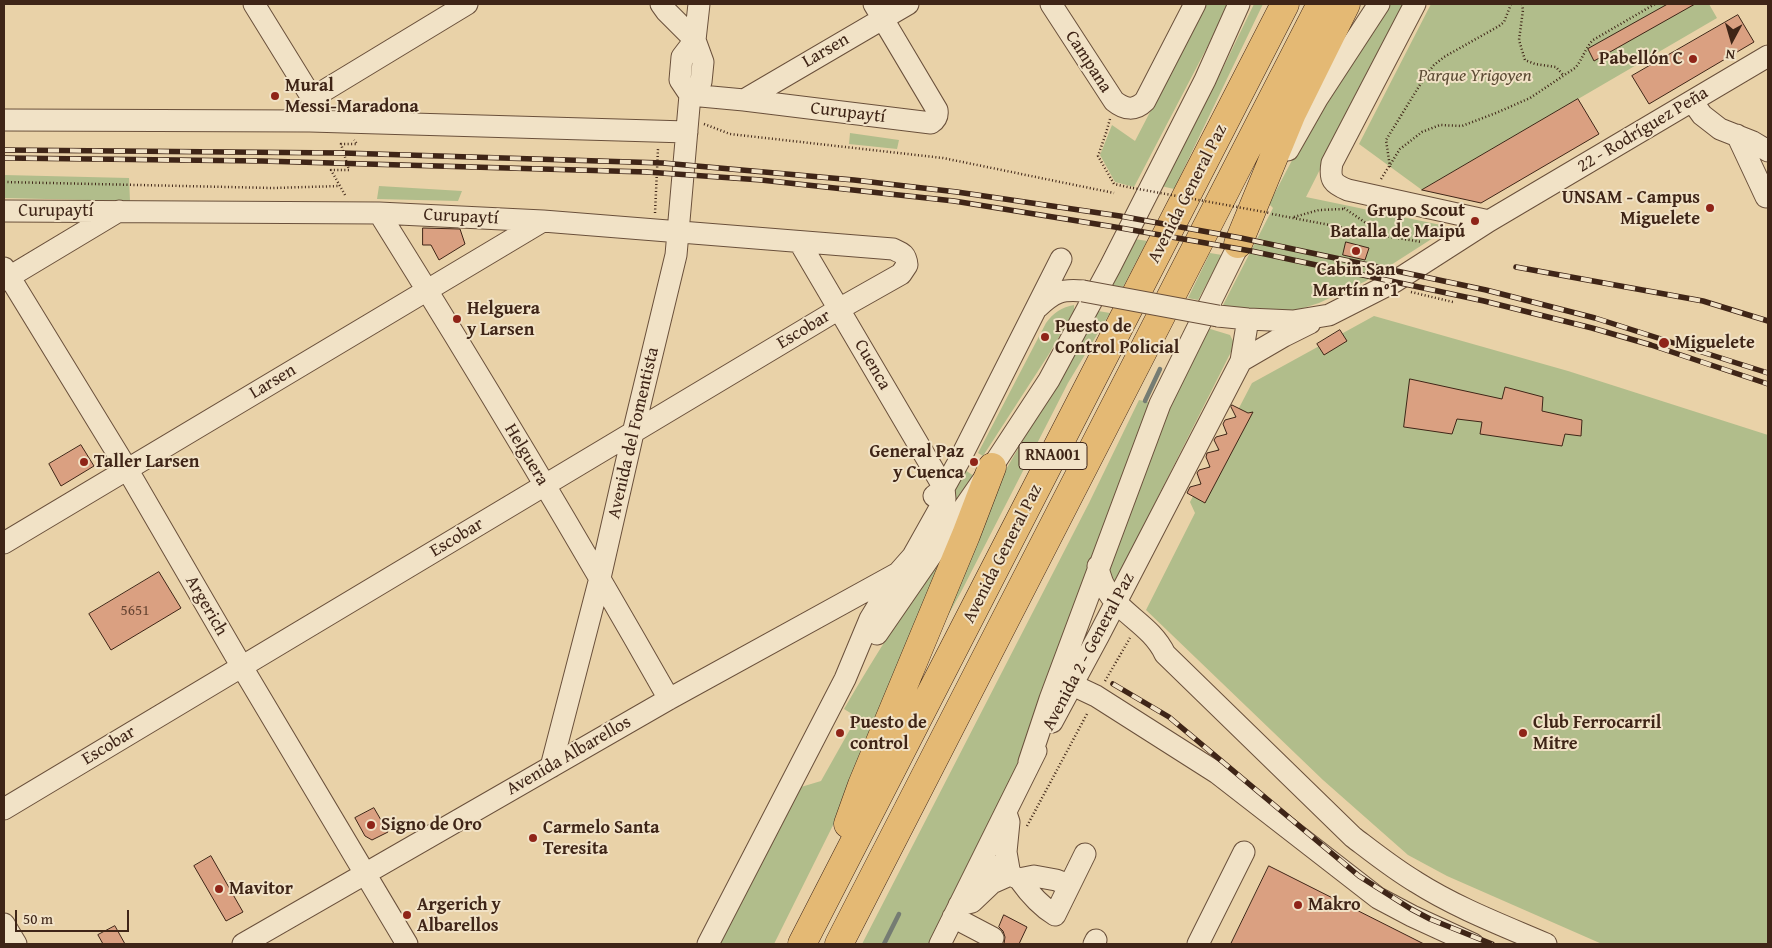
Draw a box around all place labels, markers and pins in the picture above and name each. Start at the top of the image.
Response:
place label: Pabellón C [1599,48,1683,70]
marker: Pabellón C [1687,53,1699,65]
place label: Mural Messi-Maradona [285,75,419,118]
marker: Mural Messi-Maradona [269,90,281,102]
place label: UNSAM - Campus Miguelete [1562,187,1700,230]
place label: Grupo Scout Batalla de Maipú [1330,200,1465,242]
marker: UNSAM - Campus Miguelete [1704,202,1716,214]
marker: Grupo Scout Batalla de Maipú [1469,215,1481,227]
marker: Cabin San Martín n°1 [1350,245,1362,257]
place label: Cabin San Martín n°1 [1313,259,1399,302]
place label: Helguera y Larsen [467,298,540,340]
marker: Helguera y Larsen [451,313,463,325]
place label: Puesto de Control Policial [1055,316,1179,358]
marker: Puesto de Control Policial [1039,331,1051,343]
place label: Miguelete [1675,332,1755,354]
marker: Miguelete [1657,336,1671,350]
place label: General Paz y Cuenca [870,441,964,484]
place label: Taller Larsen [94,451,199,473]
marker: Taller Larsen [78,456,90,468]
marker: General Paz y Cuenca [968,456,980,468]
place label: Puesto de control [850,712,927,754]
place label: Club Ferrocarril Mitre [1533,712,1661,754]
marker: Puesto de control [834,727,846,739]
marker: Club Ferrocarril Mitre [1517,727,1529,739]
place label: Signo de Oro [381,814,482,836]
place label: Carmelo Santa Teresita [543,817,659,860]
marker: Signo de Oro [365,819,377,831]
marker: Carmelo Santa Teresita [527,832,539,844]
place label: Mavitor [229,878,293,900]
marker: Mavitor [213,883,225,895]
place label: Argerich y Albarellos [417,894,501,936]
place label: Makro [1308,894,1361,916]
marker: Makro [1292,899,1304,911]
marker: Argerich y Albarellos [401,909,413,921]

